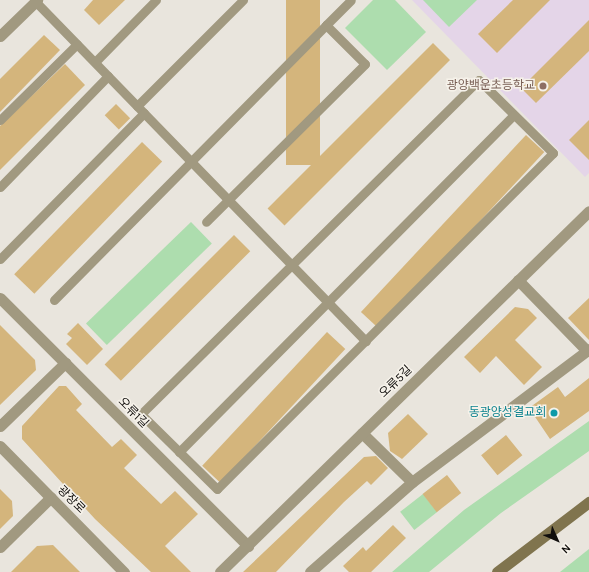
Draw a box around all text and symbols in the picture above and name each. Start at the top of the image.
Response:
place label: 광양백운초등학교 [447,79,535,93]
marker: 광양백운초등학교 [538,81,548,91]
street label: 오류5길 [377,363,415,401]
street label: 오류1길 [115,395,151,431]
place label: 동광양성결교회 [469,406,546,420]
marker: 동광양성결교회 [549,408,559,418]
street label: 광장로 [54,483,88,517]
north arrow [537,520,577,560]
text: N [558,541,573,556]

